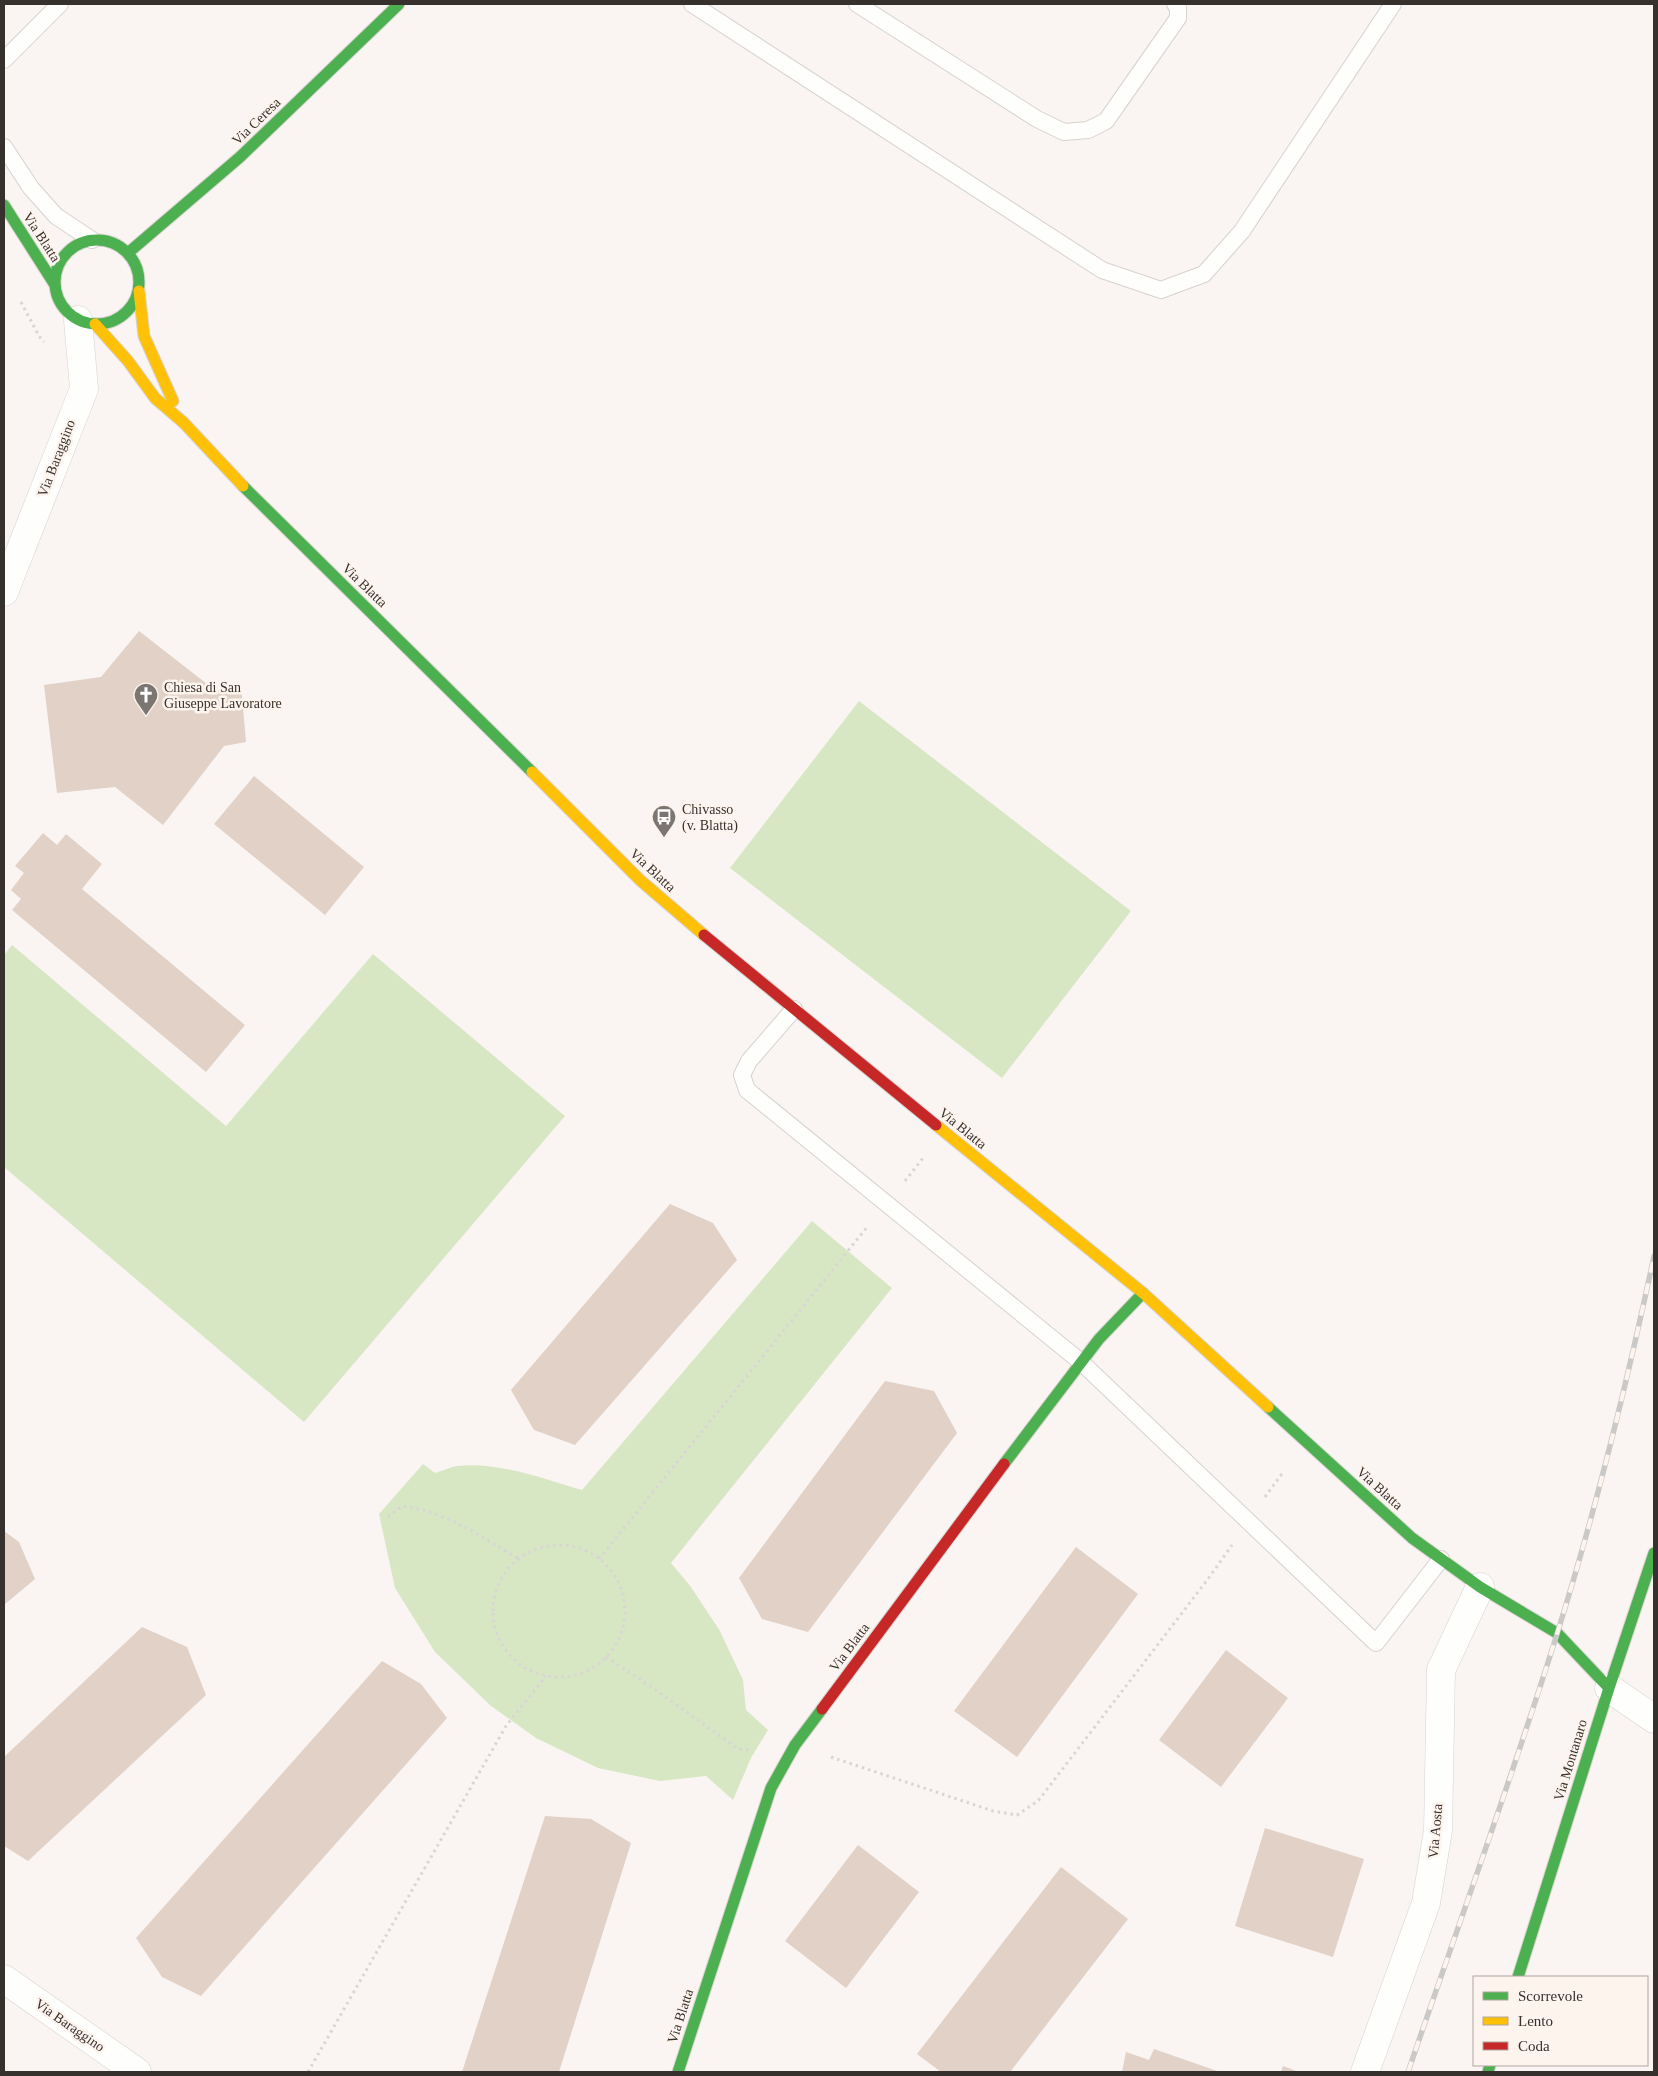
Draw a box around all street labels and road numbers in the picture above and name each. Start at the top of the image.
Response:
street label: Via Ceresa [229,94,284,148]
street label: Via Blatta [20,210,64,266]
street label: Via Baraggino [35,418,78,499]
street label: Via Blatta [339,560,391,611]
street label: Via Blatta [627,846,679,896]
street label: Via Blatta [936,1105,990,1152]
street label: Via Blatta [1354,1464,1406,1513]
street label: Via Blatta [826,1620,873,1674]
street label: Via Montanaro [1551,1718,1590,1803]
street label: Via Aosta [1426,1802,1445,1859]
street label: Via Blatta [665,1986,697,2045]
street label: Via Baraggino [32,1996,107,2055]

